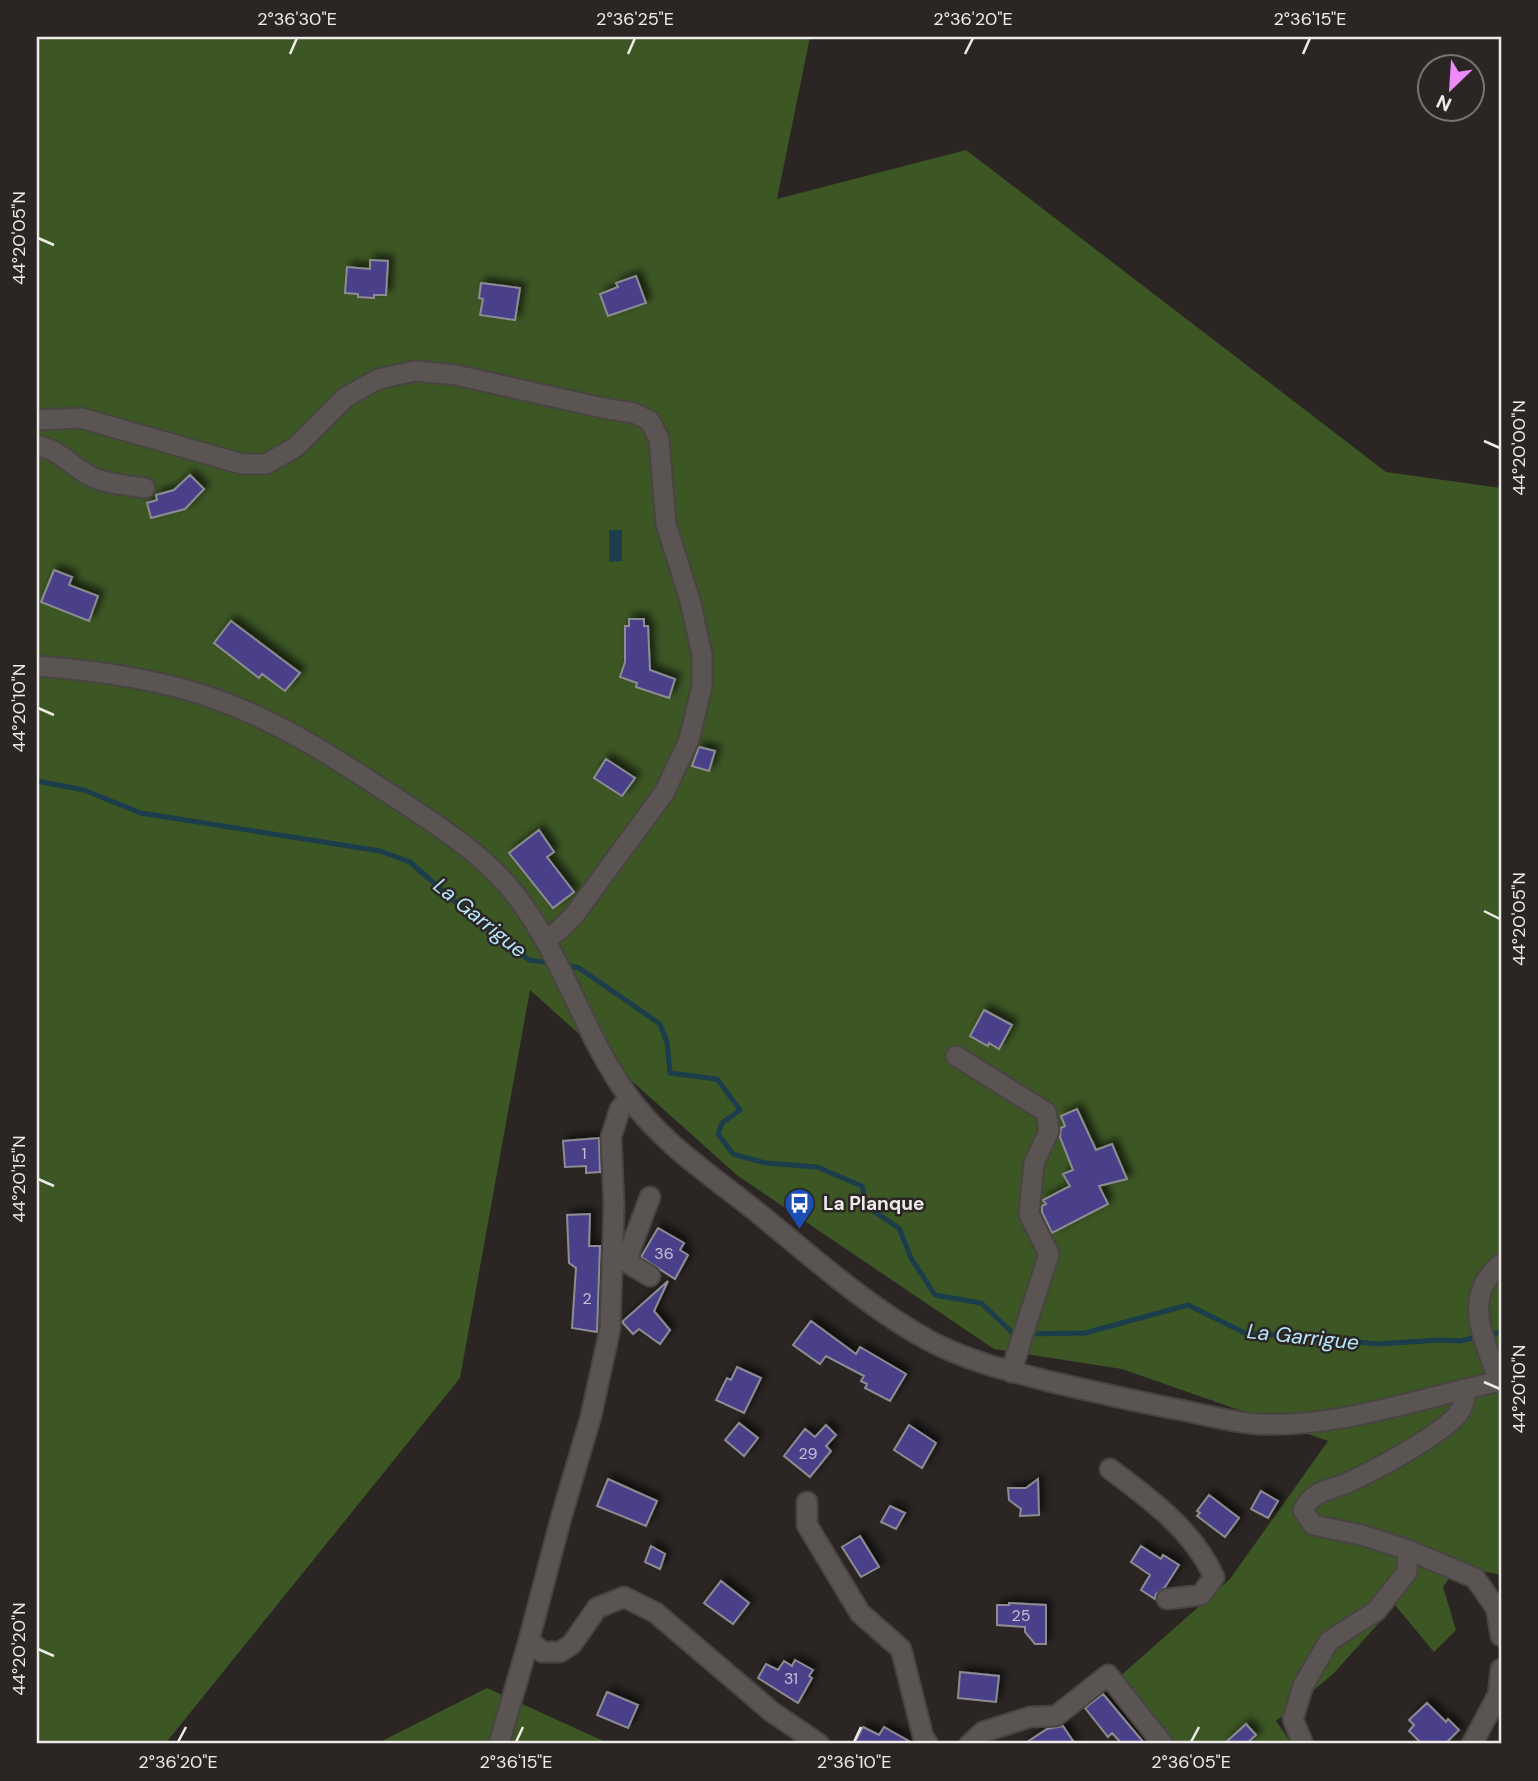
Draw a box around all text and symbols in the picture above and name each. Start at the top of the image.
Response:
text: 2°36'30"E [257,7,337,31]
text: 2°36'25"E [596,7,674,31]
text: 2°36'20"E [933,7,1013,31]
text: 2°36'15"E [1273,7,1347,31]
north arrow [1416,52,1486,122]
text: N [1432,89,1456,117]
text: 44°20'05"N [7,191,31,285]
text: 44°20'00"N [1507,400,1531,496]
text: 44°20'10"N [7,664,31,753]
water label: La Garrigue [427,872,533,964]
text: 44°20'05"N [1507,872,1531,966]
text: 44°20'15"N [7,1135,31,1223]
house number: 1 [582,1143,587,1164]
bus stop icon: La Planque [783,1186,817,1230]
place label: La Planque [823,1191,924,1216]
house number: 36 [654,1243,674,1264]
house number: 2 [582,1288,592,1309]
water label: La Garrigue [1246,1317,1360,1357]
text: 44°20'10"N [1507,1345,1531,1434]
house number: 29 [798,1443,818,1464]
text: 44°20'20"N [7,1602,31,1696]
house number: 25 [1012,1605,1030,1626]
house number: 31 [784,1668,798,1689]
text: 2°36'20"E [138,1750,218,1774]
text: 2°36'15"E [479,1750,553,1774]
text: 2°36'10"E [817,1750,891,1774]
text: 2°36'05"E [1151,1750,1231,1774]

